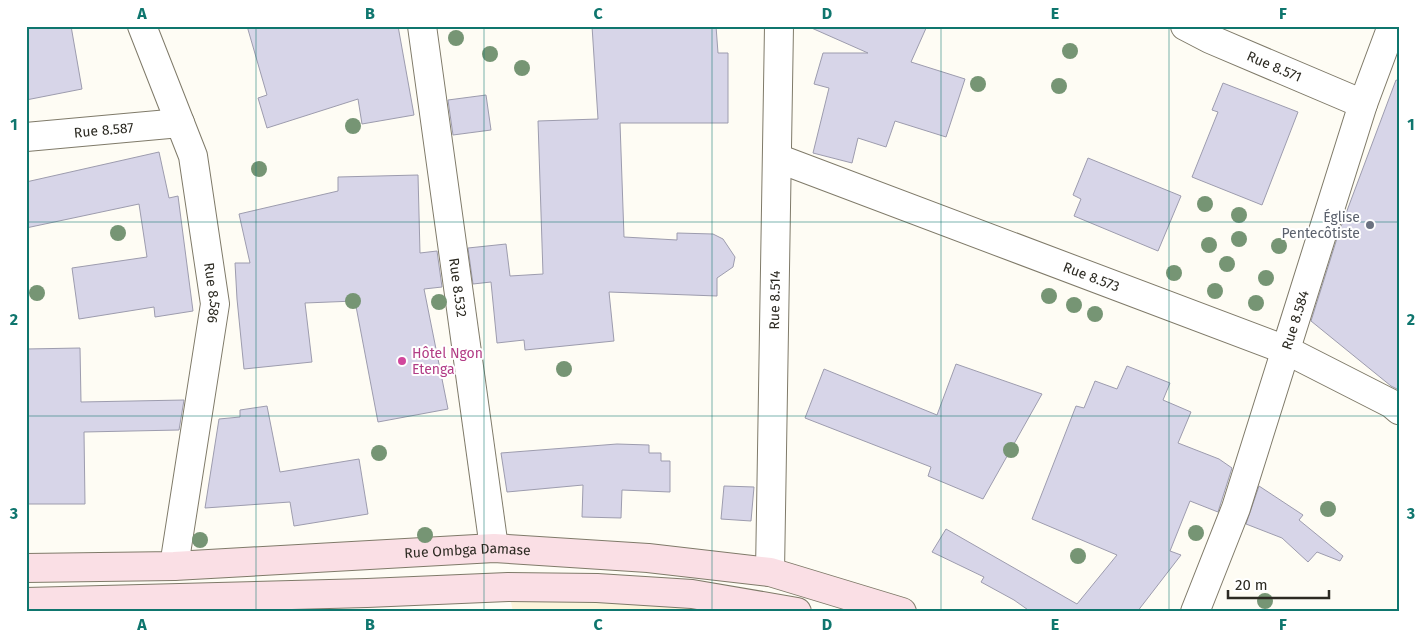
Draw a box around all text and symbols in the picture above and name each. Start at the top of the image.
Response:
text: A [136,4,147,23]
text: B [365,4,375,23]
text: C [593,4,603,23]
text: D [822,4,832,23]
text: E [1051,4,1059,23]
text: F [1279,4,1287,23]
street label: Rue 8.571 [1244,47,1304,85]
text: 1 [10,115,18,134]
text: 1 [1407,115,1415,134]
street label: Rue 8.587 [73,119,134,141]
place label: Église Pentecôtiste [1281,208,1360,242]
marker: Église Pentecôtiste [1364,219,1376,231]
street label: Rue 8.532 [446,257,471,318]
street label: Rue 8.573 [1061,258,1122,295]
street label: Rue 8.586 [200,261,224,325]
street label: Rue 8.514 [765,270,783,330]
street label: Rue 8.584 [1278,288,1313,352]
text: 2 [10,310,18,329]
text: 2 [1407,310,1415,329]
place label: Hôtel Ngon Etenga [412,345,483,378]
marker: Hôtel Ngon Etenga [396,355,408,367]
text: 3 [9,504,18,523]
text: 3 [1406,504,1415,523]
street label: Rue Ombga Damase [404,539,531,562]
scale bar [1228,568,1329,600]
text: 20 m [1235,576,1268,594]
text: A [136,615,147,634]
text: B [365,615,375,634]
text: C [593,615,603,634]
text: D [822,615,832,634]
text: E [1051,615,1059,634]
text: F [1279,615,1287,634]

